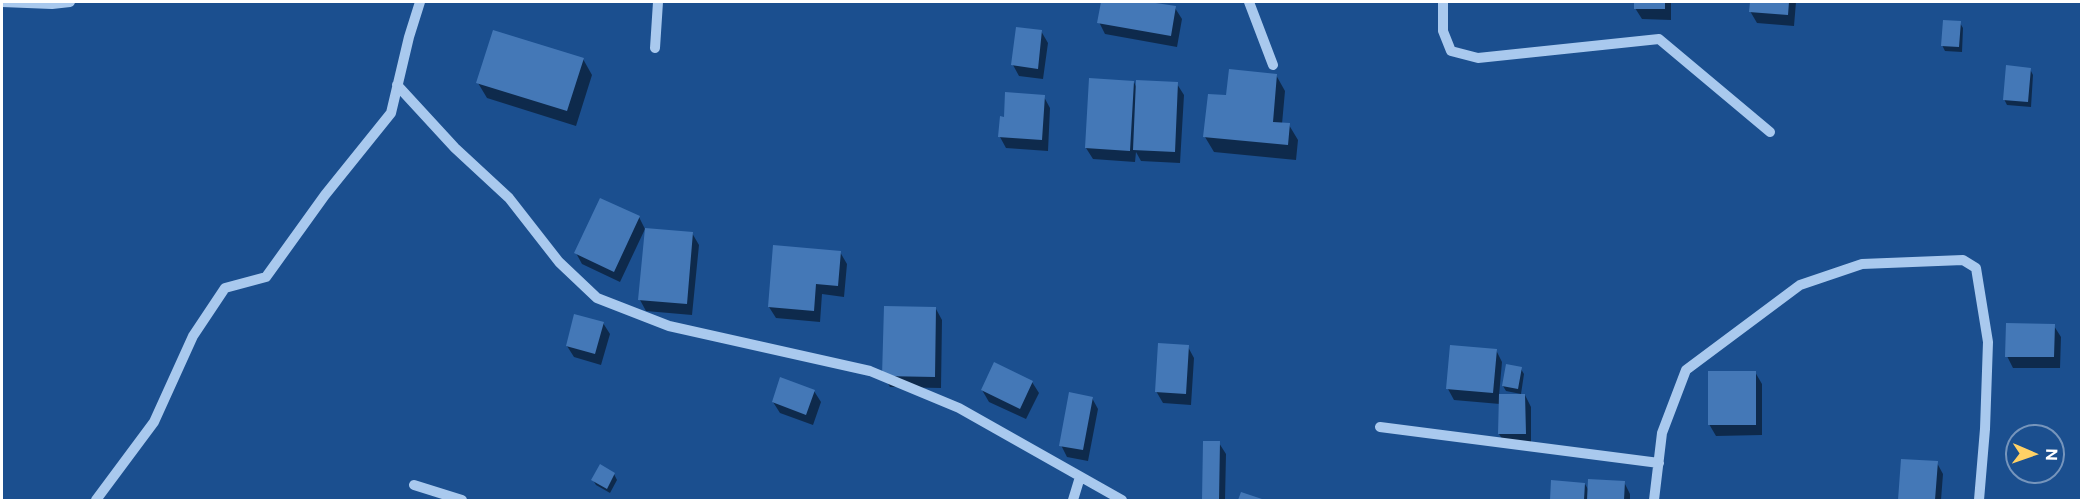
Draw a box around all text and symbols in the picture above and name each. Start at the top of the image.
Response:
north arrow [2005,424,2065,484]
text: N [2042,448,2061,461]

